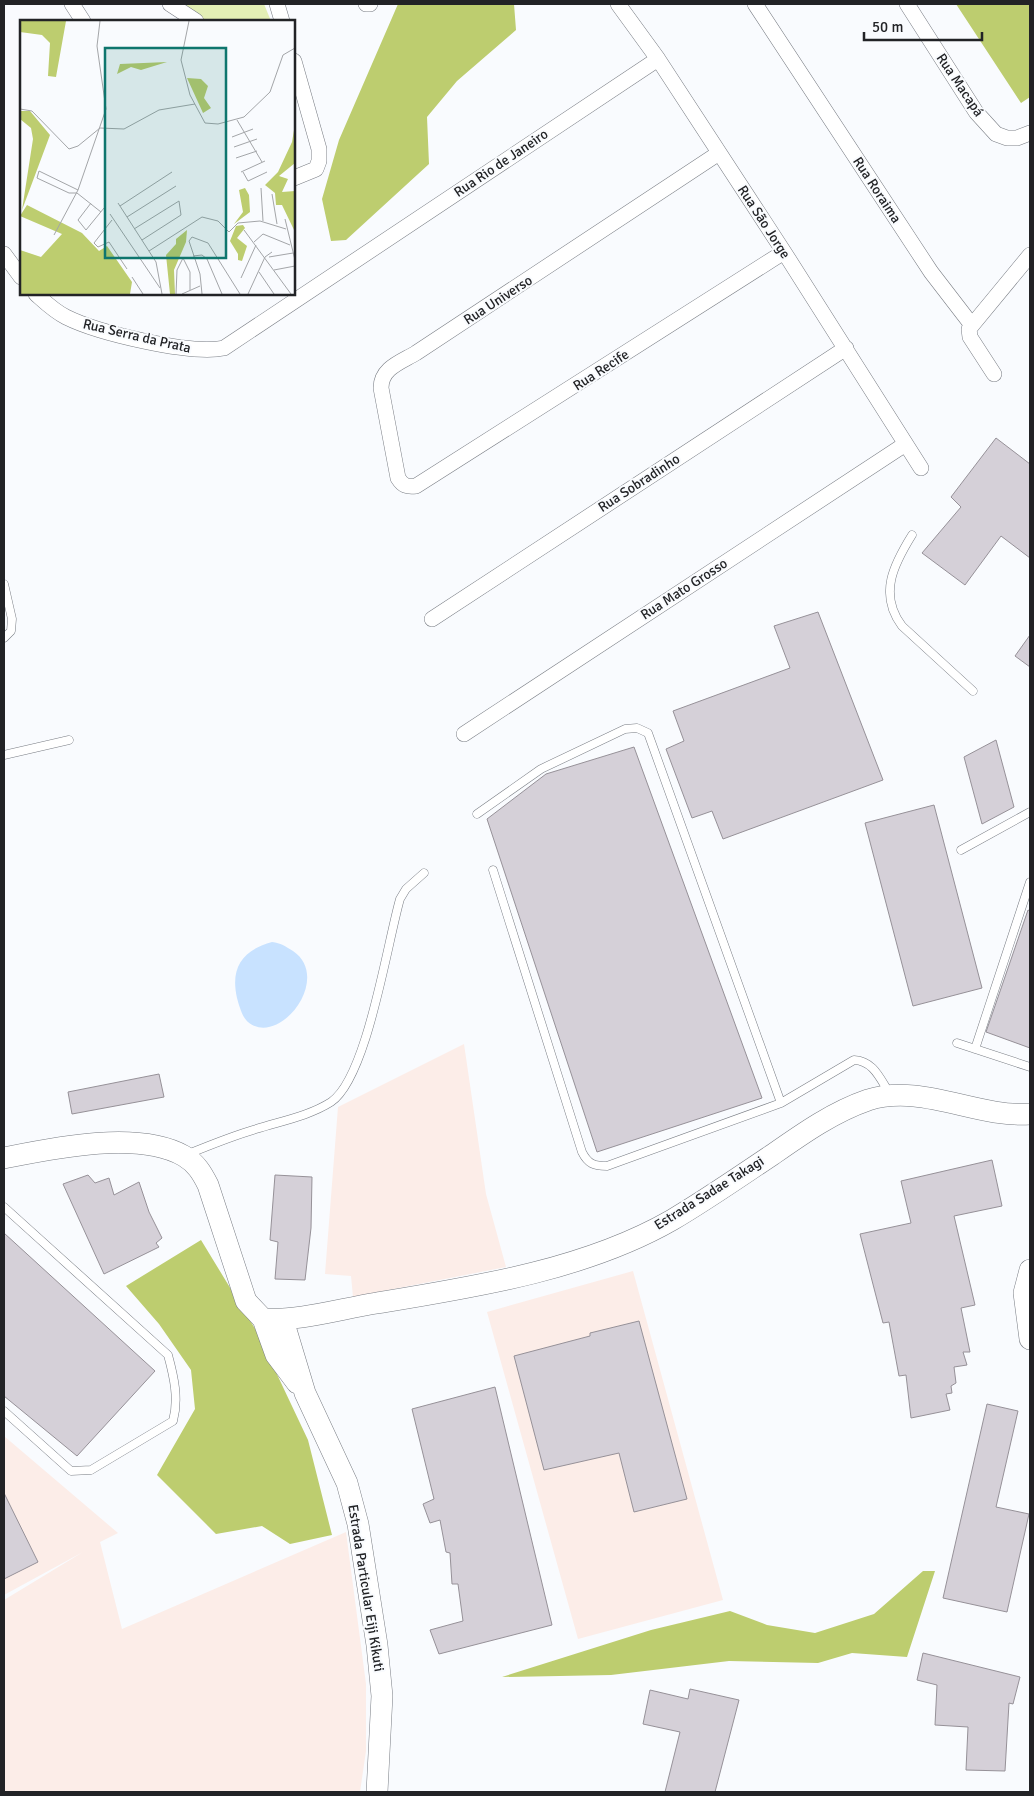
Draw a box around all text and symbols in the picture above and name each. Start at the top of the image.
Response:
scale bar [864,10,982,42]
text: 50 m [872,18,903,36]
inset map [20,20,295,295]
street label: Rua Macapá [933,50,987,120]
street label: Rua Rio de Janeiro [451,125,551,201]
street label: Rua Roraima [849,154,905,226]
street label: Rua São Jorge [734,182,794,262]
street label: Rua Universo [461,272,535,328]
street label: Rua Serra da Prata [81,315,193,357]
street label: Rua Recife [570,346,632,394]
street label: Rua Sobradinho [595,450,683,516]
street label: Rua Mato Grosso [637,555,731,623]
street label: Estrada Sadae Takagi [651,1152,767,1234]
street label: Estrada Particular Eiji Kikuti [344,1503,388,1673]

